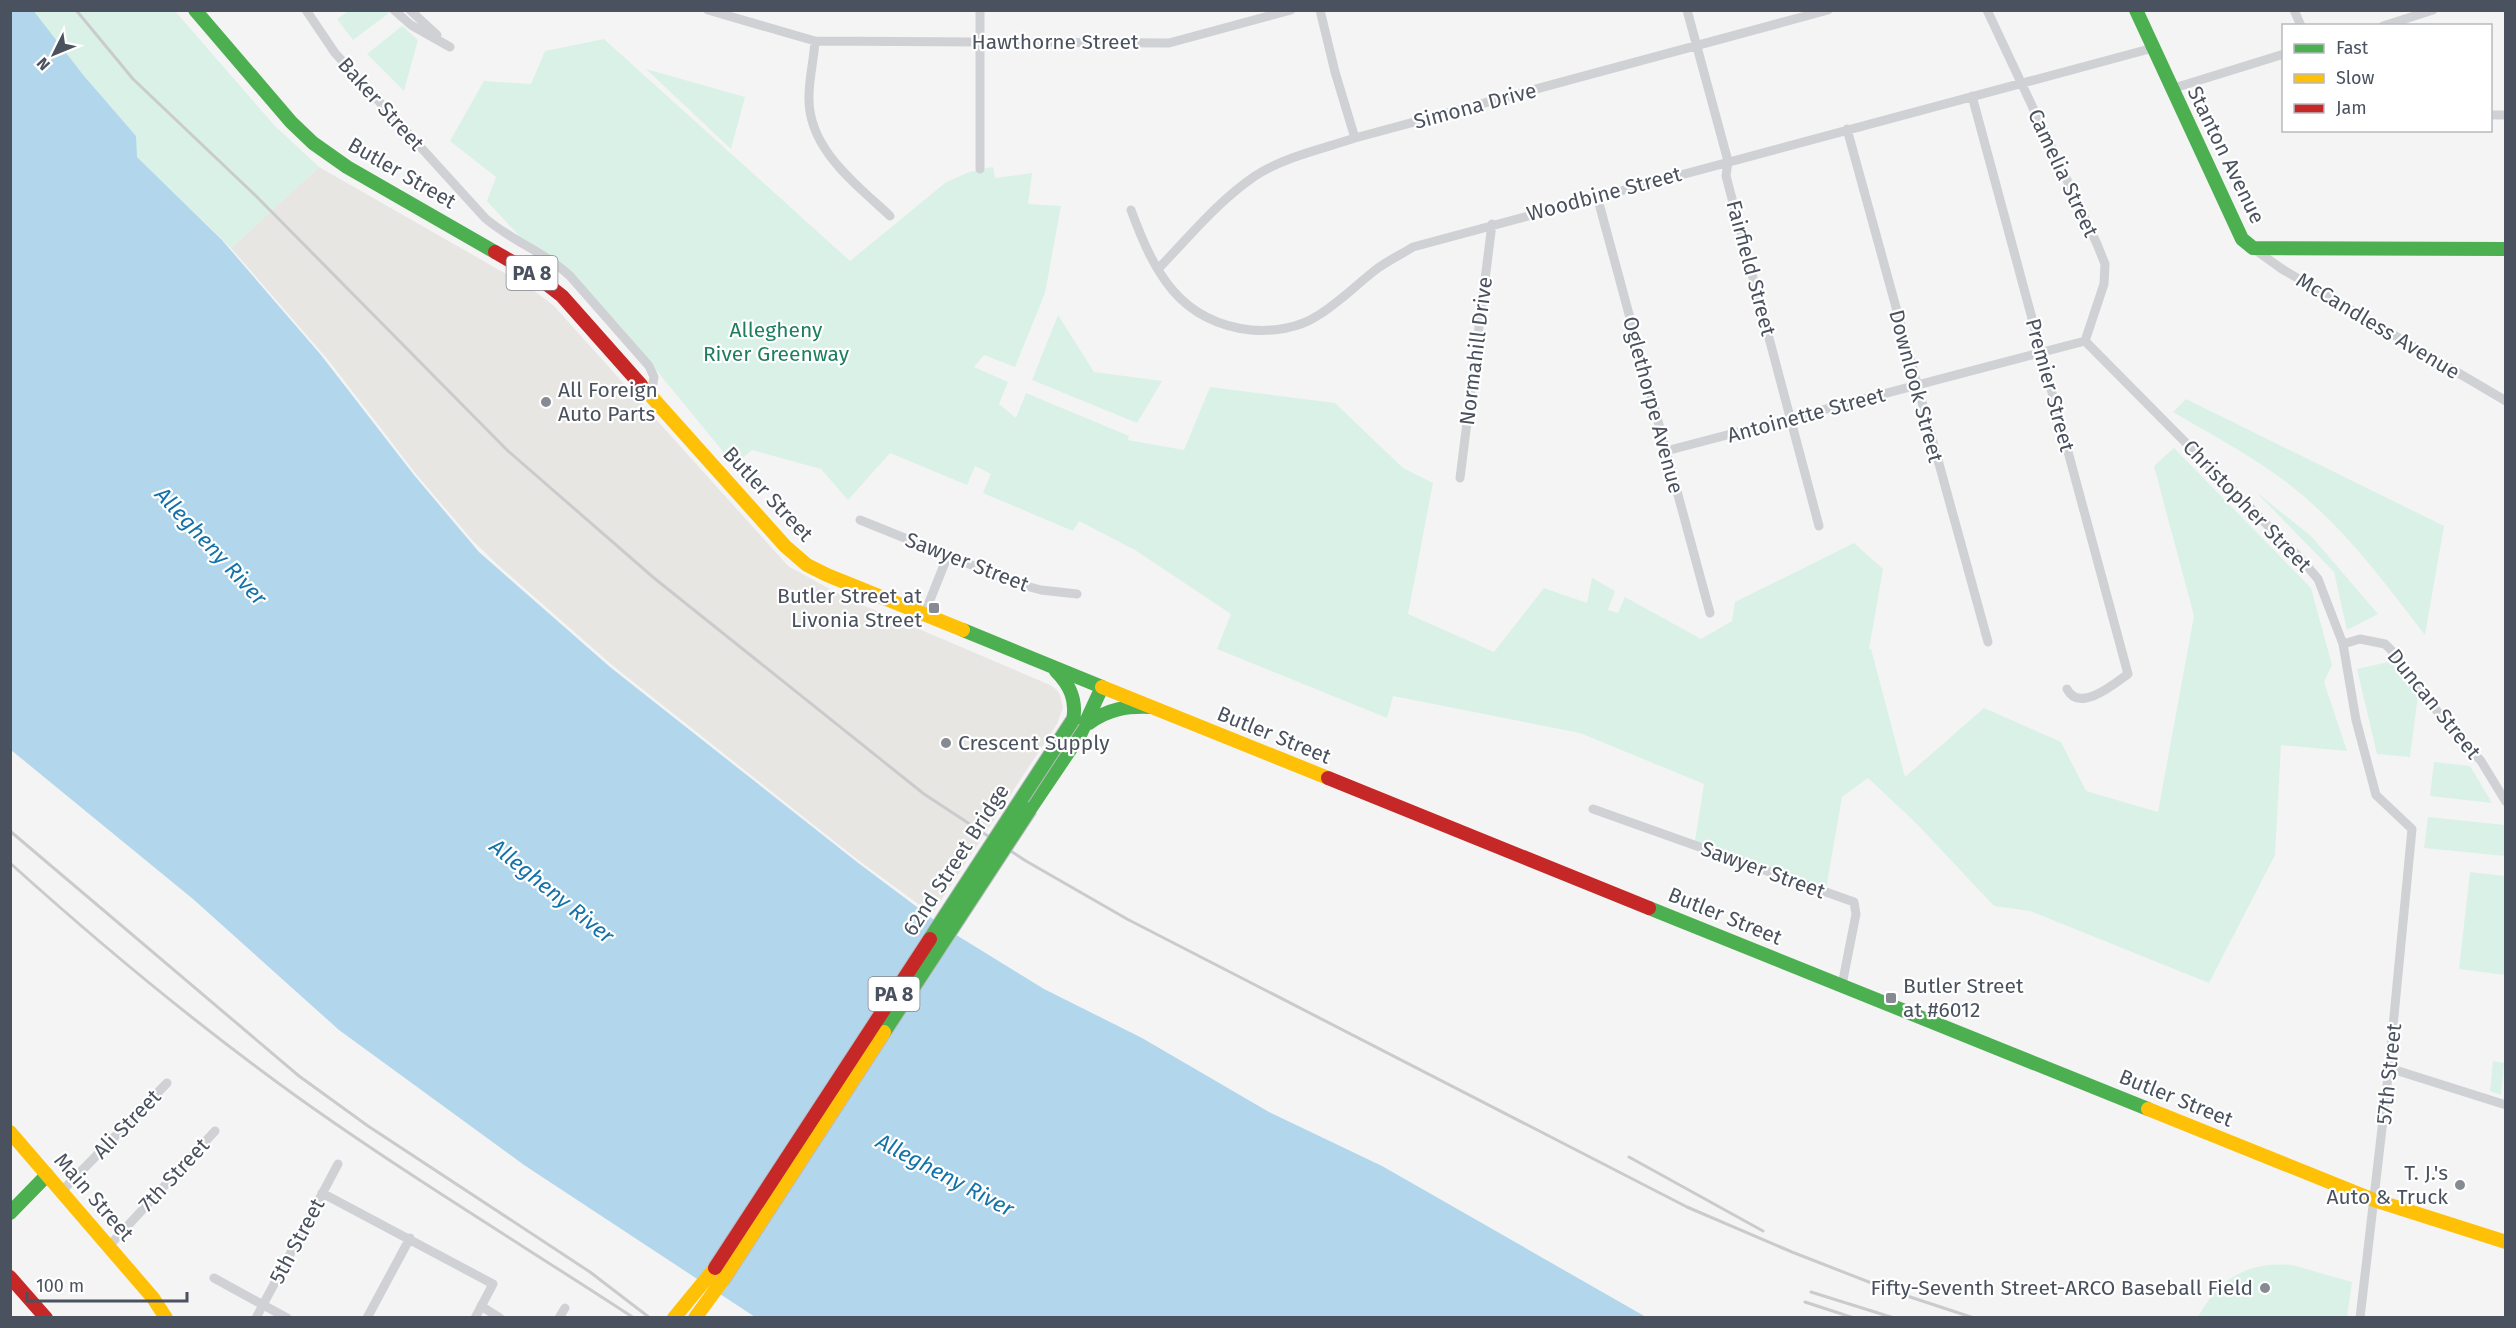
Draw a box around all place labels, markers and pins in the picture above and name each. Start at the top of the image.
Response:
place label: All Foreign Auto Parts [558,377,658,427]
marker: All Foreign Auto Parts [539,395,553,409]
place label: Butler Street at Livonia Street [777,583,922,633]
marker: Butler Street at Livonia Street [927,601,941,615]
place label: Crescent Supply [958,730,1110,756]
marker: Crescent Supply [939,736,953,750]
place label: Butler Street at #6012 [1903,973,2024,1023]
marker: Butler Street at #6012 [1884,991,1898,1005]
place label: T. J.'s Auto & Truck [2326,1160,2448,1210]
marker: T. J.'s Auto & Truck [2453,1178,2467,1192]
place label: Fifty-Seventh Street-ARCO Baseball Field [1870,1275,2253,1301]
marker: Fifty-Seventh Street-ARCO Baseball Field [2258,1281,2272,1295]

